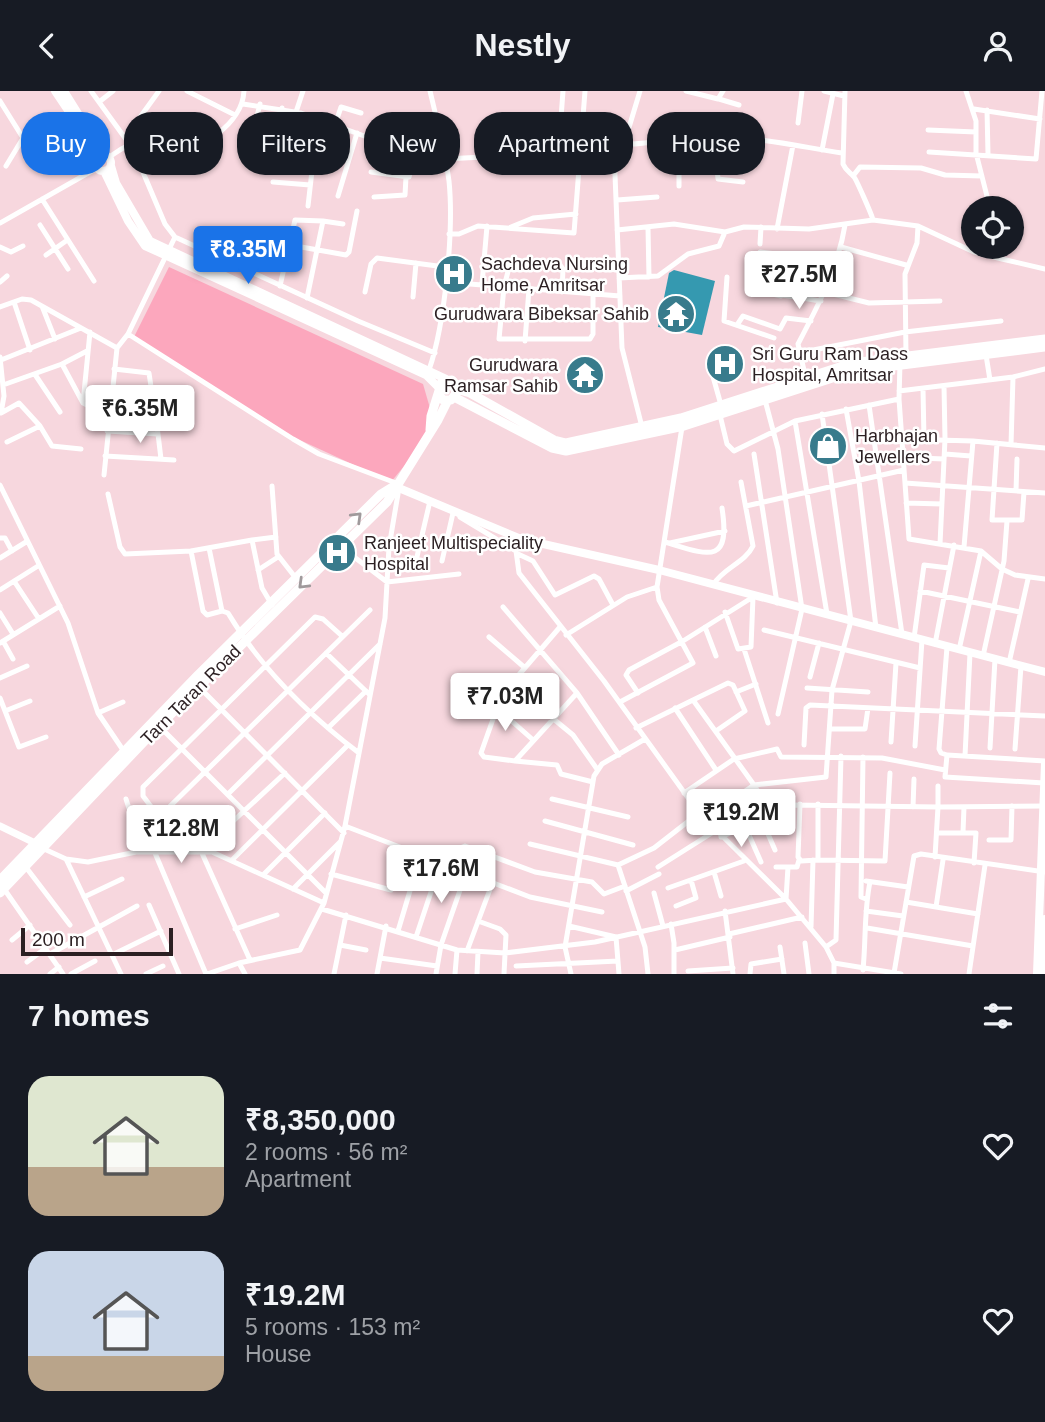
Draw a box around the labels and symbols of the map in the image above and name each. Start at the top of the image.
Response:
pin: ₹8.35M [191,227,305,286]
pin: ₹27.5M [742,251,856,311]
hospital icon: Sachdeva Nursing Home, Amritsar [433,253,475,295]
place label: Sachdeva Nursing Home, Amritsar [481,254,628,295]
temple icon: Gurudwara Bibeksar Sahib [655,293,697,335]
place label: Gurudwara Bibeksar Sahib [434,304,649,324]
hospital icon: Sri Guru Ram Dass Hospital, Amritsar [704,343,746,385]
place label: Sri Guru Ram Dass Hospital, Amritsar [752,344,908,385]
temple icon: Gurudwara Ramsar Sahib [564,354,606,396]
place label: Gurudwara Ramsar Sahib [444,355,559,396]
pin: ₹6.35M [83,385,197,445]
shop icon: Harbhajan Jewellers [807,425,849,467]
place label: Harbhajan Jewellers [855,426,938,467]
one-way arrow [349,512,362,525]
hospital icon: Ranjeet Multispeciality Hospital [316,532,358,574]
place label: Ranjeet Multispeciality Hospital [364,533,543,574]
one-way arrow [299,575,312,588]
street label: Tarn Taran Road [137,641,245,749]
pin: ₹7.03M [448,673,562,733]
pin: ₹19.2M [684,789,798,849]
pin: ₹12.8M [124,805,238,865]
pin: ₹17.6M [384,845,498,905]
scale bar [21,925,173,957]

